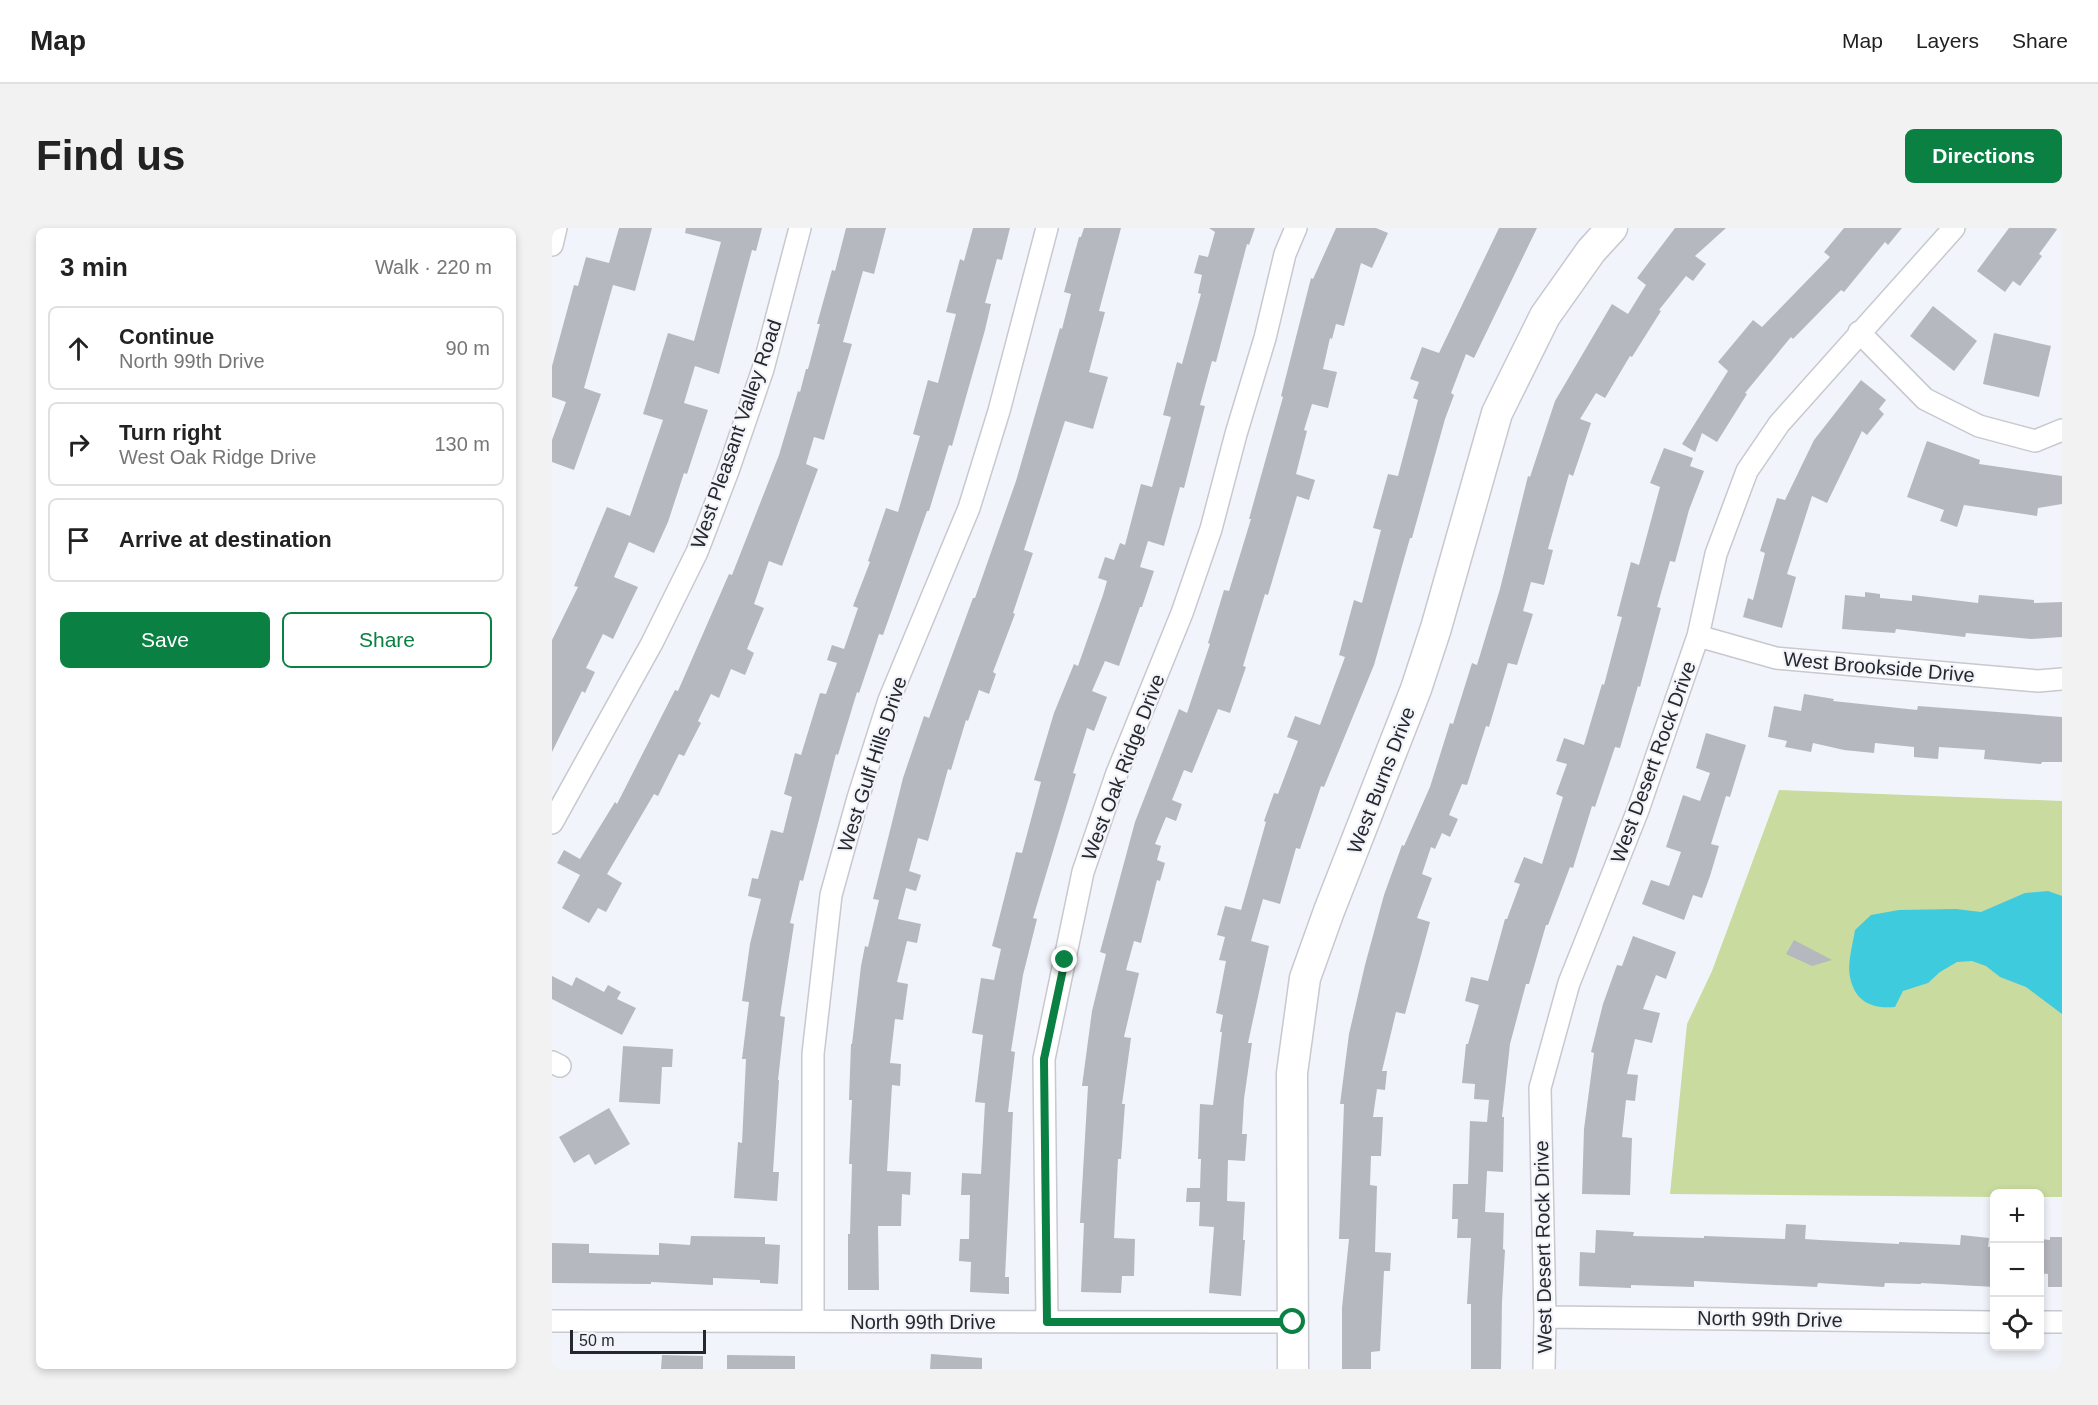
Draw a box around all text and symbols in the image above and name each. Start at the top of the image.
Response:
text: Map [30,25,86,56]
text: Map [1842,29,1883,52]
text: Layers [1916,29,1979,52]
text: Share [2012,29,2068,52]
button: Directions [1905,129,2062,183]
text: Find us [36,132,185,179]
text: 3 min [60,252,128,282]
text: Walk · 220 m [375,256,492,278]
street label: West Pleasant Valley Road [686,317,786,551]
text: Continue [119,324,214,349]
icon: ahead [62,332,95,365]
text: 90 m [446,337,490,359]
text: North 99th Drive [119,350,265,372]
text: Turn right [119,420,221,445]
icon: right [62,428,95,461]
text: 130 m [434,433,490,455]
text: West Oak Ridge Drive [119,446,316,468]
icon: arrive [62,524,95,557]
text: Arrive at destination [119,527,332,552]
button: Save [60,612,270,668]
button: Share [282,612,492,668]
street label: West Brookside Drive [1782,648,1976,686]
street label: West Desert Rock Drive [1606,658,1700,866]
street label: West Oak Ridge Drive [1077,671,1169,863]
street label: West Gulf Hills Drive [833,674,911,854]
street label: West Burns Drive [1343,704,1419,856]
route end [1051,946,1077,972]
street label: West Desert Rock Drive [1530,1140,1556,1354]
map controls [1990,1189,2044,1351]
button: + [1990,1189,2044,1243]
button: − [1990,1243,2044,1297]
button: locate [1990,1297,2044,1351]
street label: North 99th Drive [1697,1307,1843,1331]
route start [1279,1308,1305,1334]
street label: North 99th Drive [850,1311,996,1333]
scale bar [570,1327,706,1354]
text: 50 m [579,1332,615,1349]

